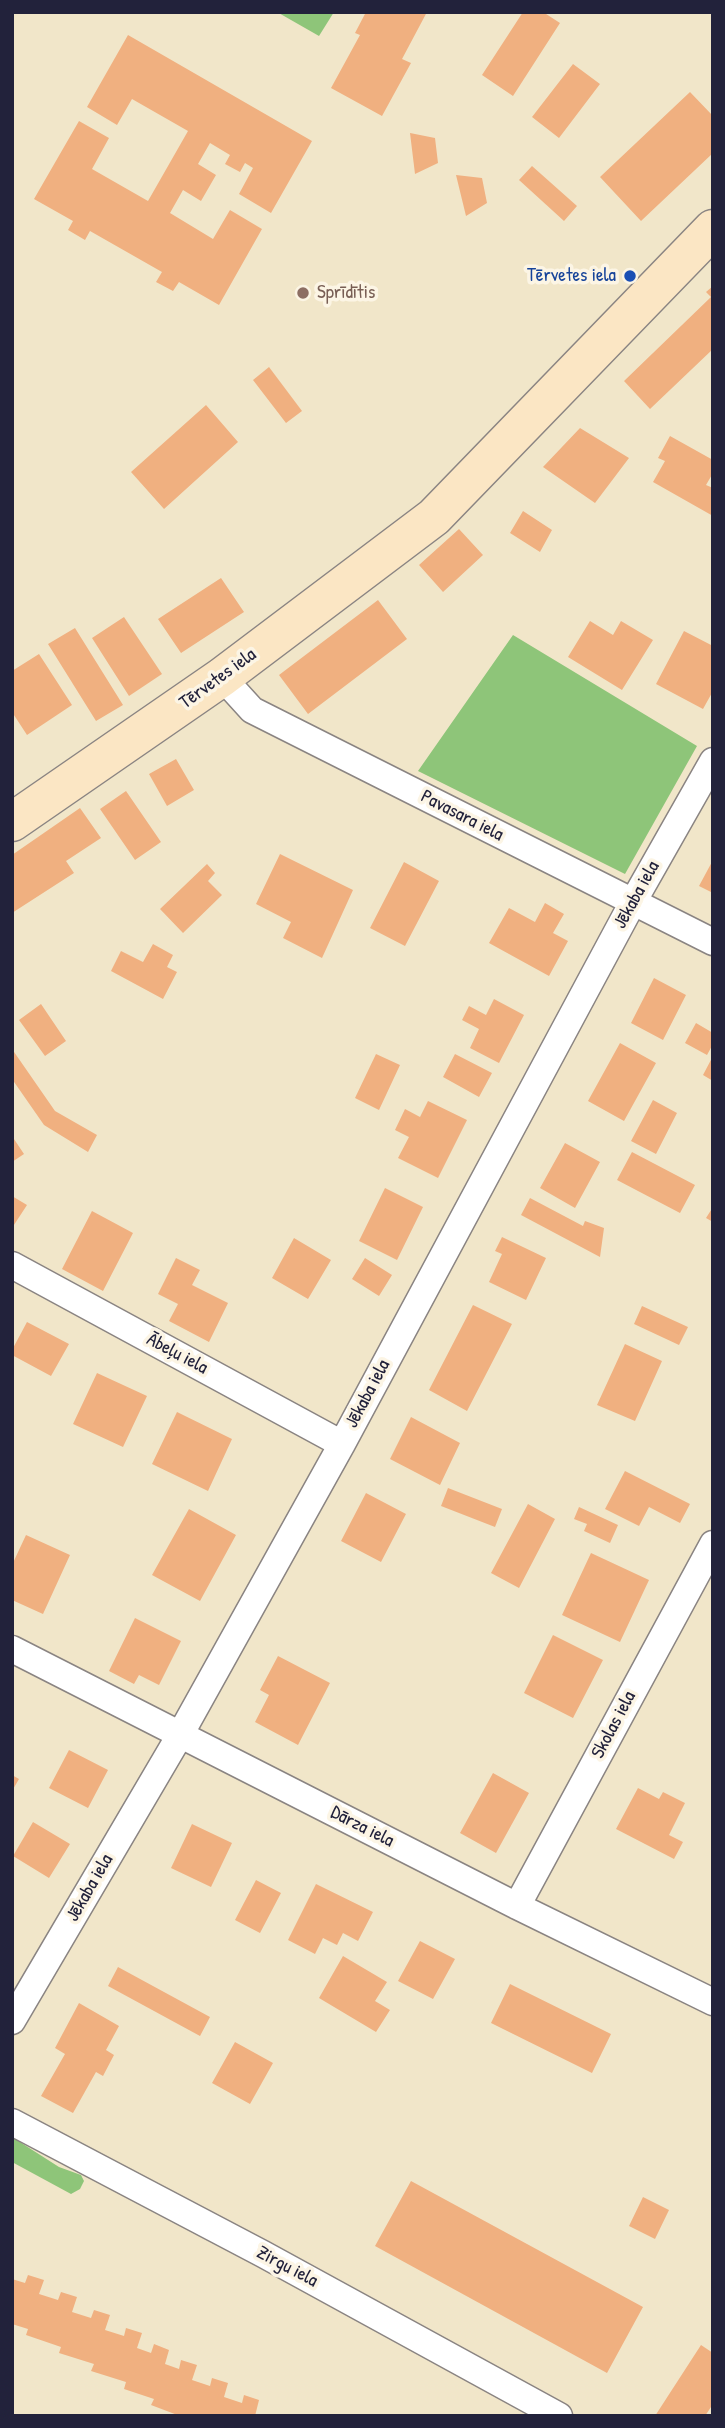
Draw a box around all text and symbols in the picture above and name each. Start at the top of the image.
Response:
place label: Tērvetes iela [527,265,616,287]
marker: Tērvetes iela [622,268,638,284]
place label: Sprīdītis [317,282,375,304]
marker: Sprīdītis [295,285,311,301]
street label: Tērvetes iela [175,644,261,714]
street label: Pavasara iela [417,785,507,847]
street label: Jēkaba iela [609,857,665,933]
street label: Ābeļu iela [143,1328,211,1380]
street label: Jēkaba iela [341,1356,395,1432]
street label: Skolas iela [587,1688,641,1762]
street label: Dārza iela [327,1801,397,1853]
street label: Jēkaba iela [62,1850,118,1926]
street label: Zirgu iela [253,2241,321,2293]

